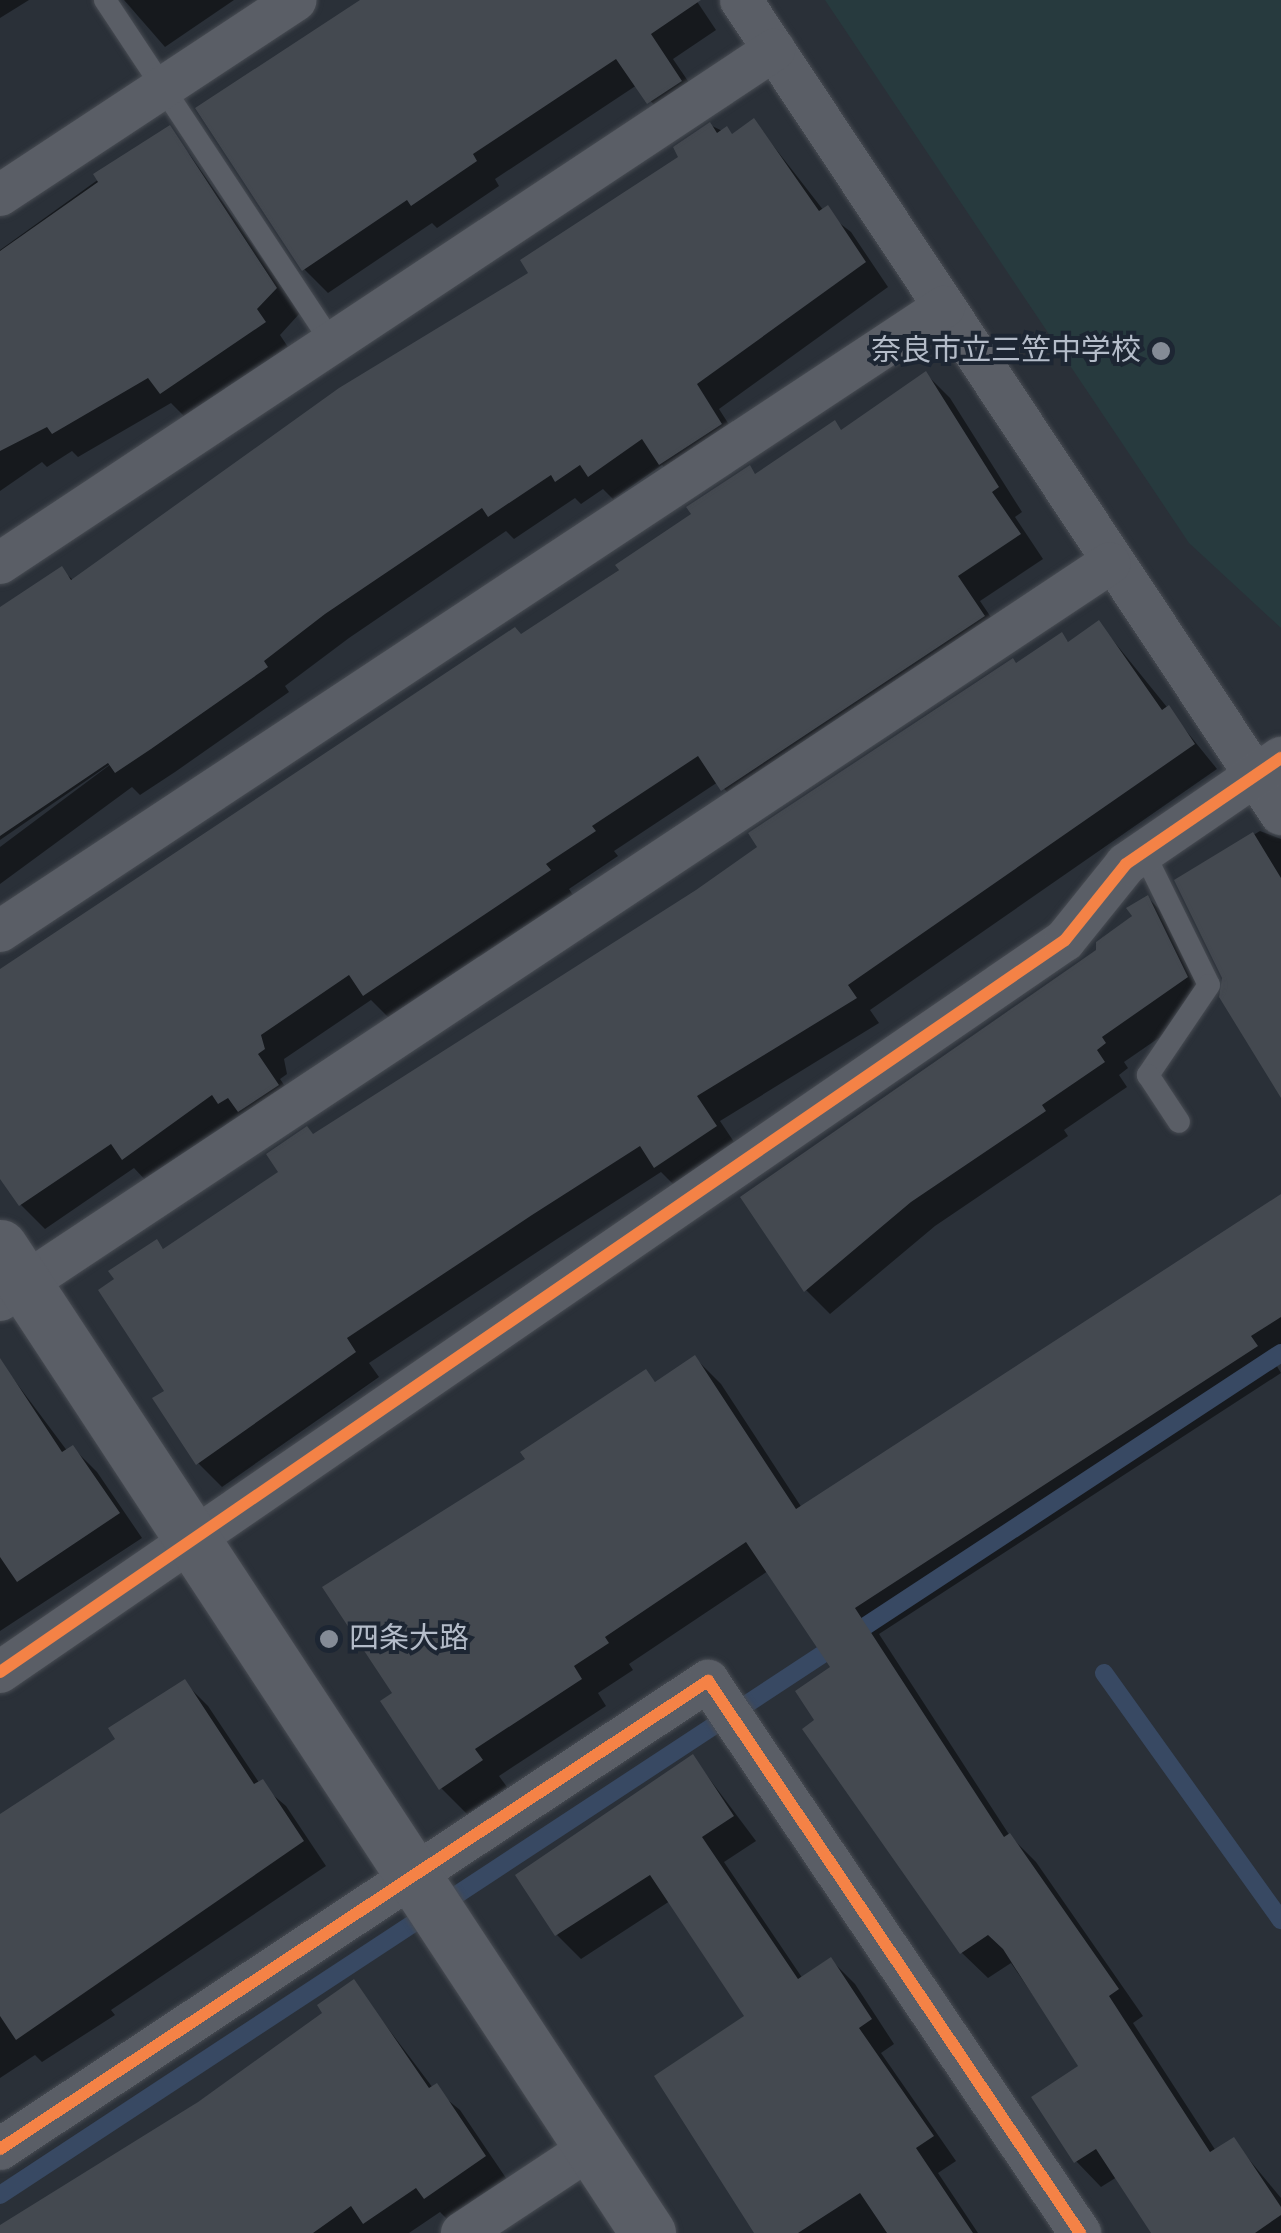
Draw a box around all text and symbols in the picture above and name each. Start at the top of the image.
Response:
place label: 奈良市立三笠中学校 [871,333,1141,369]
marker: 奈良市立三笠中学校 [1150,340,1172,362]
place label: 四条大路 [349,1621,469,1657]
marker: 四条大路 [318,1628,340,1650]

